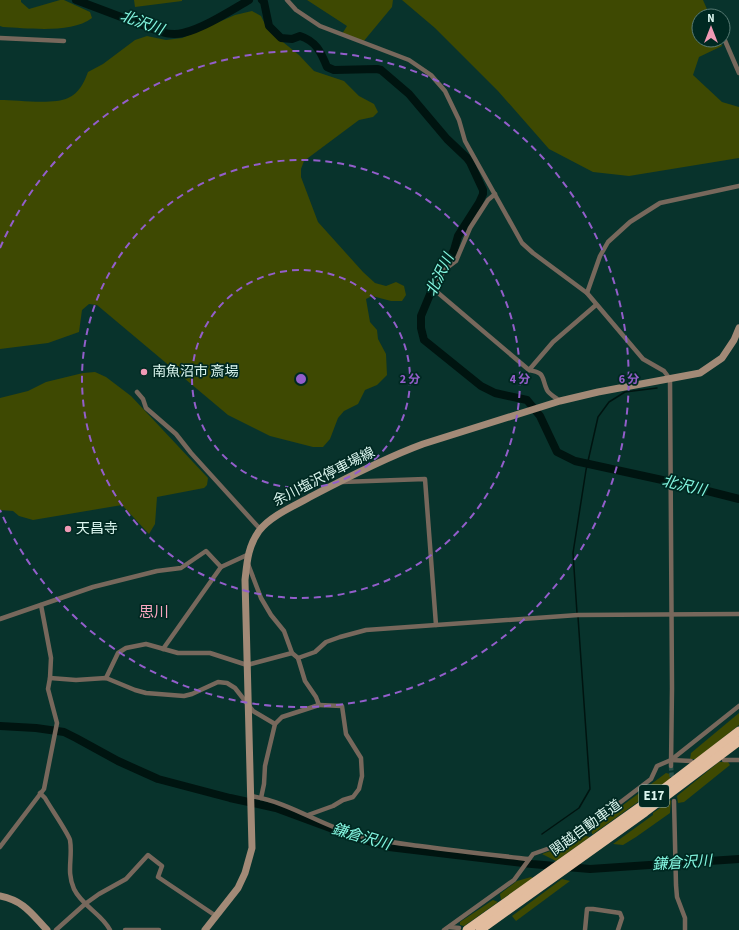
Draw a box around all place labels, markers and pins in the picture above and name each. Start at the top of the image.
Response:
place label: 南魚沼市 斎場 [152,362,239,382]
marker: 南魚沼市 斎場 [139,367,149,377]
centre of rings [294,372,308,386]
place label: 天昌寺 [76,519,118,539]
marker: 天昌寺 [63,524,73,534]

